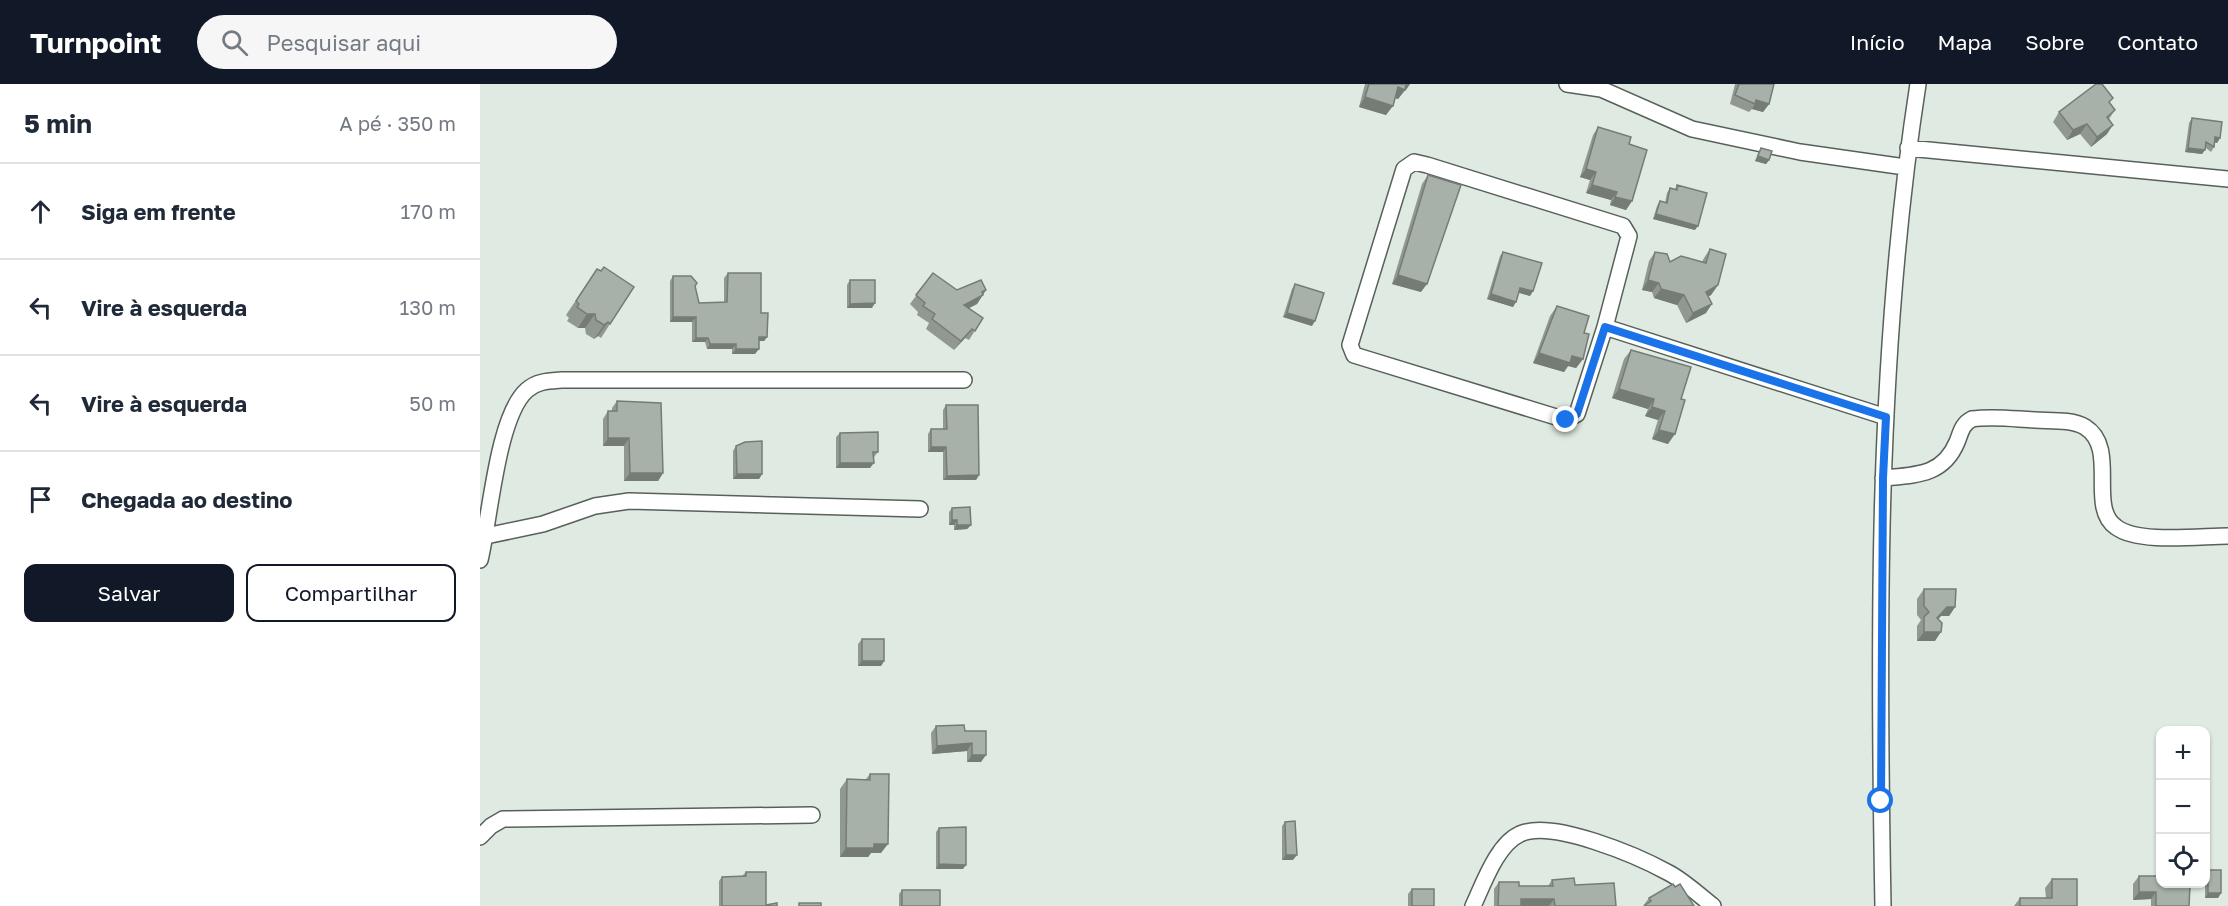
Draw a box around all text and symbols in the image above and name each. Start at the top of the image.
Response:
search box [197,15,617,69]
text: Turnpoint [30,26,161,59]
icon: search [218,26,251,59]
text: Pesquisar aqui [266,29,421,56]
text: Início [1850,29,1905,55]
text: Mapa [1938,29,1992,55]
text: Sobre [2025,29,2084,55]
text: Contato [2117,29,2198,55]
text: 5 min [24,108,92,139]
text: A pé · 350 m [339,111,456,135]
icon: ahead [24,195,57,228]
text: Siga em frente [81,198,236,225]
text: 170 m [401,199,456,223]
icon: left [24,291,57,324]
text: Vire à esquerda [81,294,247,321]
text: 130 m [400,295,456,319]
icon: left [24,387,57,420]
text: Vire à esquerda [81,390,247,417]
text: 50 m [409,391,456,415]
route end [1552,406,1578,432]
icon: arrive [24,483,57,516]
text: Chegada ao destino [81,486,293,513]
button: Salvar [24,564,234,622]
button: Compartilhar [246,564,456,622]
map controls [2156,726,2210,888]
button: + [2156,726,2210,780]
button: − [2156,780,2210,834]
route start [1867,787,1893,813]
button: locate [2156,834,2210,888]

